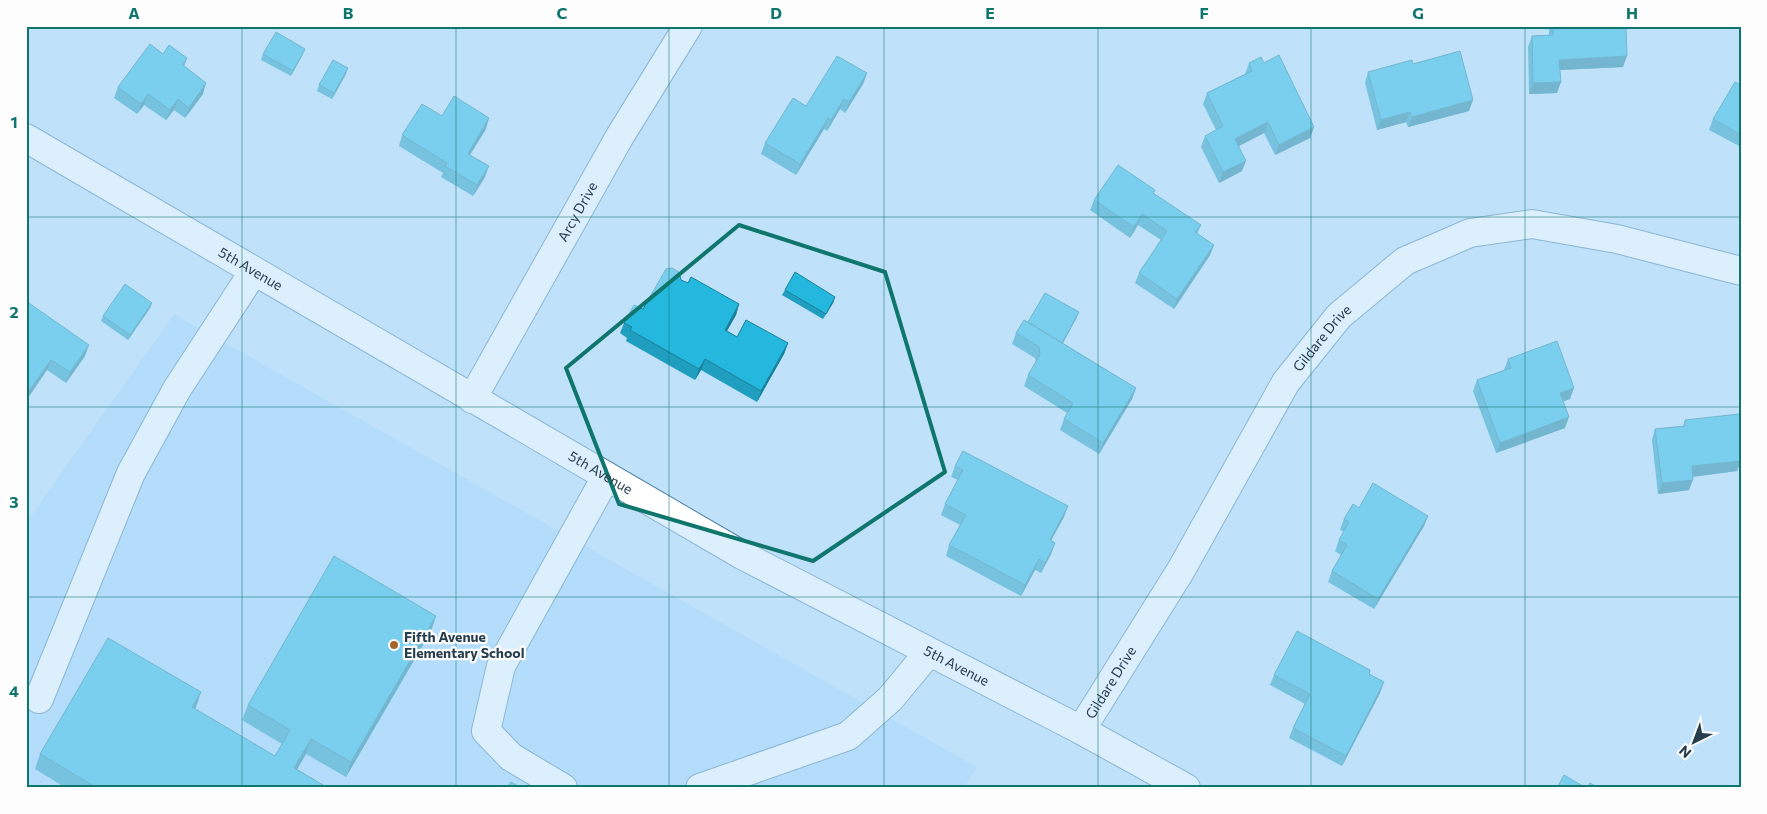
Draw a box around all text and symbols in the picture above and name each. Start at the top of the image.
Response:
text: A [128,3,140,22]
text: B [343,3,354,22]
text: C [557,3,568,22]
text: D [770,3,782,22]
text: E [985,3,995,22]
text: F [1199,3,1209,22]
text: G [1412,3,1424,22]
text: H [1626,3,1638,22]
text: 1 [10,112,18,131]
street label: Arcy Drive [553,179,601,244]
street label: 5th Avenue [216,243,286,294]
street label: Gildare Drive [1289,301,1354,375]
text: 2 [9,302,19,321]
street label: 5th Avenue [566,447,636,498]
text: 3 [9,492,19,511]
place label: Fifth Avenue Elementary School [404,628,524,661]
marker: Fifth Avenue Elementary School [388,639,400,651]
street label: 5th Avenue [921,641,992,689]
street label: Gildare Drive [1081,643,1139,722]
text: 4 [9,681,19,700]
north arrow [1670,716,1720,766]
text: N [1675,742,1695,762]

